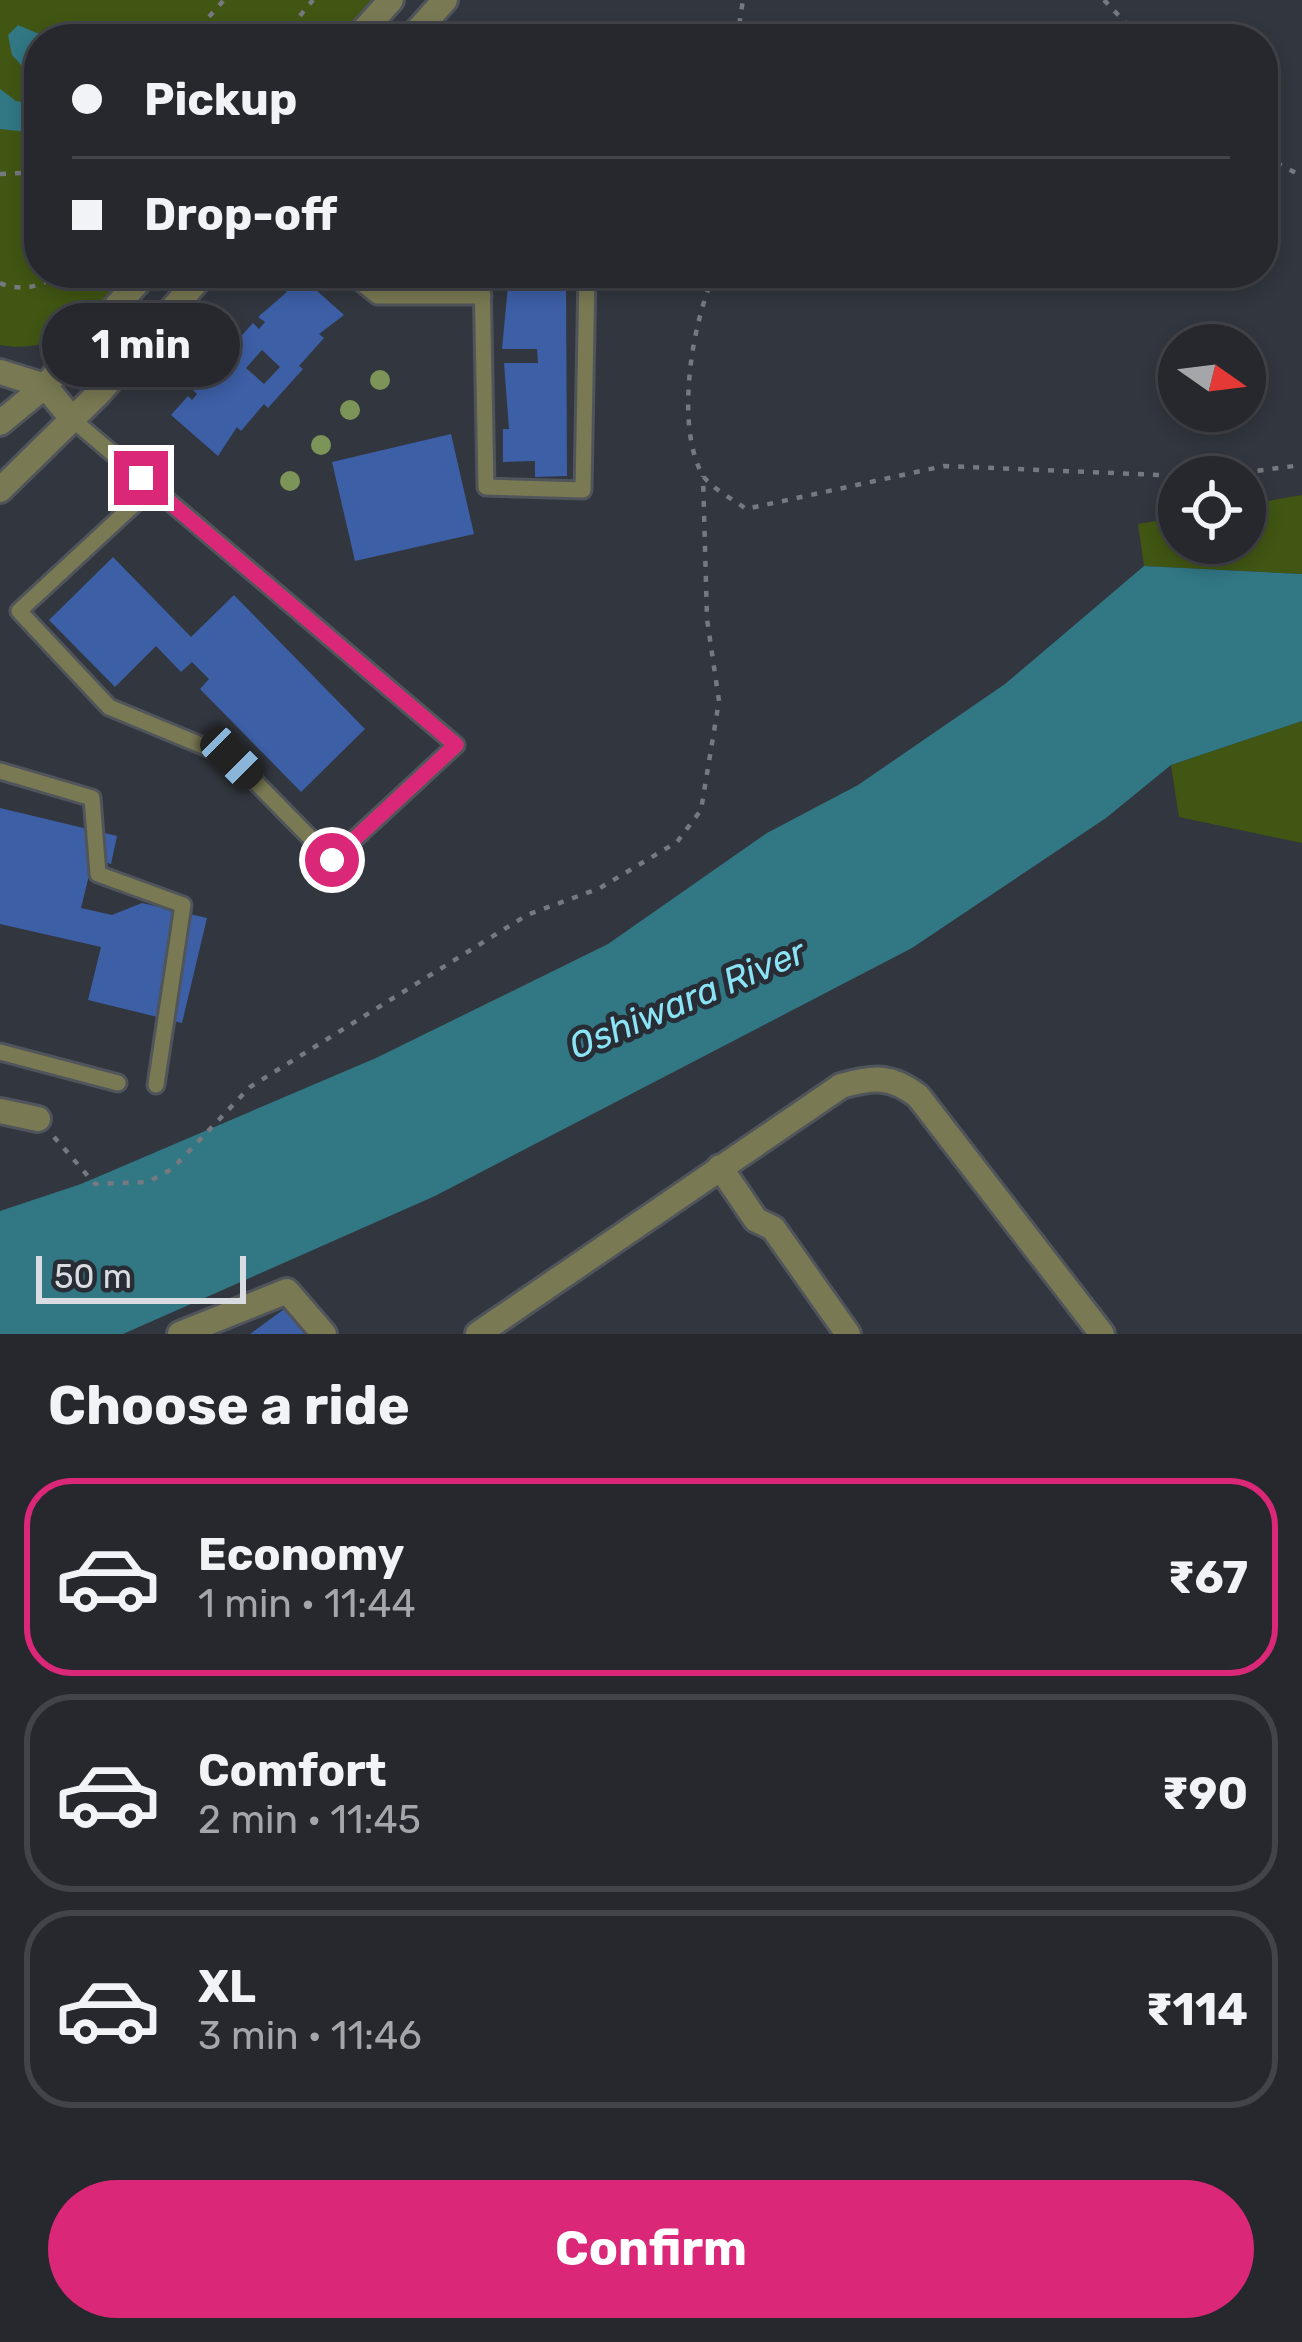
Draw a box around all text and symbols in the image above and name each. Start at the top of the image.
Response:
text: Pickup [144,73,297,126]
text: Drop-off [144,188,337,241]
callout: 1 min [42,304,240,388]
text: 1 min [91,322,191,368]
north arrow [1158,324,1266,432]
map controls [1158,324,1266,564]
route end [114,451,168,505]
button: locate [1158,456,1266,564]
car [194,720,270,796]
route start [305,833,359,887]
water label: Oshiwara River [562,929,813,1068]
scale bar [36,1250,246,1303]
text: 50 m [54,1257,132,1296]
text: Choose a ride [48,1374,410,1438]
icon: car [54,1523,162,1631]
text: Economy [198,1528,404,1581]
text: ₹67 [1167,1551,1248,1604]
text: 1 min · 11:44 [198,1581,416,1627]
icon: car [54,1739,162,1847]
text: Comfort [198,1744,387,1797]
text: ₹90 [1162,1767,1248,1820]
text: 2 min · 11:45 [198,1797,421,1843]
icon: car [54,1955,162,2063]
text: XL [198,1960,256,2013]
text: ₹114 [1146,1983,1248,2036]
text: 3 min · 11:46 [198,2013,422,2059]
button: Confirm [48,2180,1254,2318]

